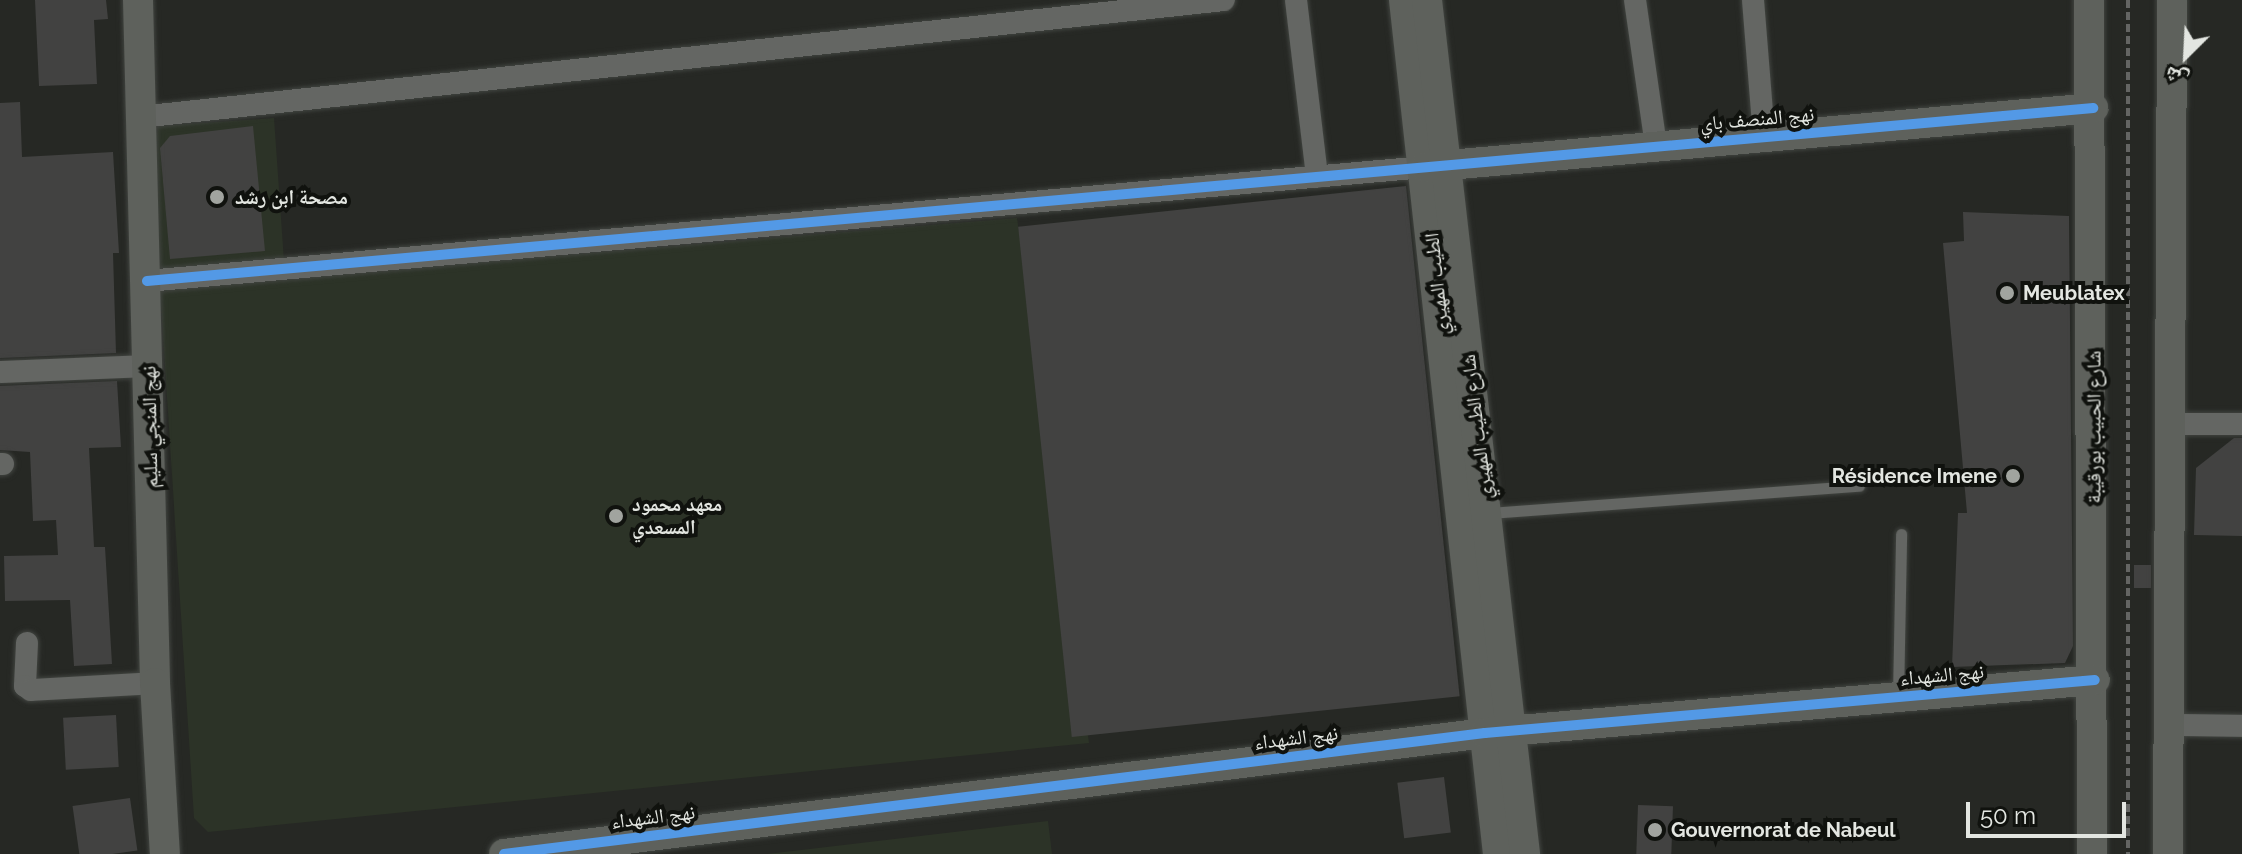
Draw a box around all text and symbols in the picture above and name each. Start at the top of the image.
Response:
north arrow [2146,16,2226,96]
text: ش [2160,61,2192,95]
street label: نهج المنصف باي [1699,102,1815,136]
place label: مصحة ابن رشد [235,185,348,209]
marker: مصحة ابن رشد [206,186,228,208]
street label: الطيب المهيري [1420,232,1454,336]
place label: Meublatex [2023,281,2125,305]
marker: Meublatex [1998,284,2016,302]
street label: شارع الحبيب بورقيبة [2082,351,2106,503]
street label: شارع الطيب المهيري [1456,353,1498,501]
street label: نهج المنجي سليم [137,365,163,489]
place label: Résidence Imene [1832,464,1997,488]
marker: Résidence Imene [2004,467,2022,485]
place label: معهد محمود المسعدي [632,492,722,539]
marker: معهد محمود المسعدي [607,507,625,525]
street label: نهج الشهداء [1899,659,1985,691]
street label: نهج الشهداء [1253,721,1339,755]
scale bar [1970,786,2130,836]
street label: نهج الشهداء [610,800,696,834]
text: 50 m [1980,801,2036,830]
place label: Gouvernorat de Nabeul [1671,818,1896,842]
marker: Gouvernorat de Nabeul [1646,821,1664,839]

